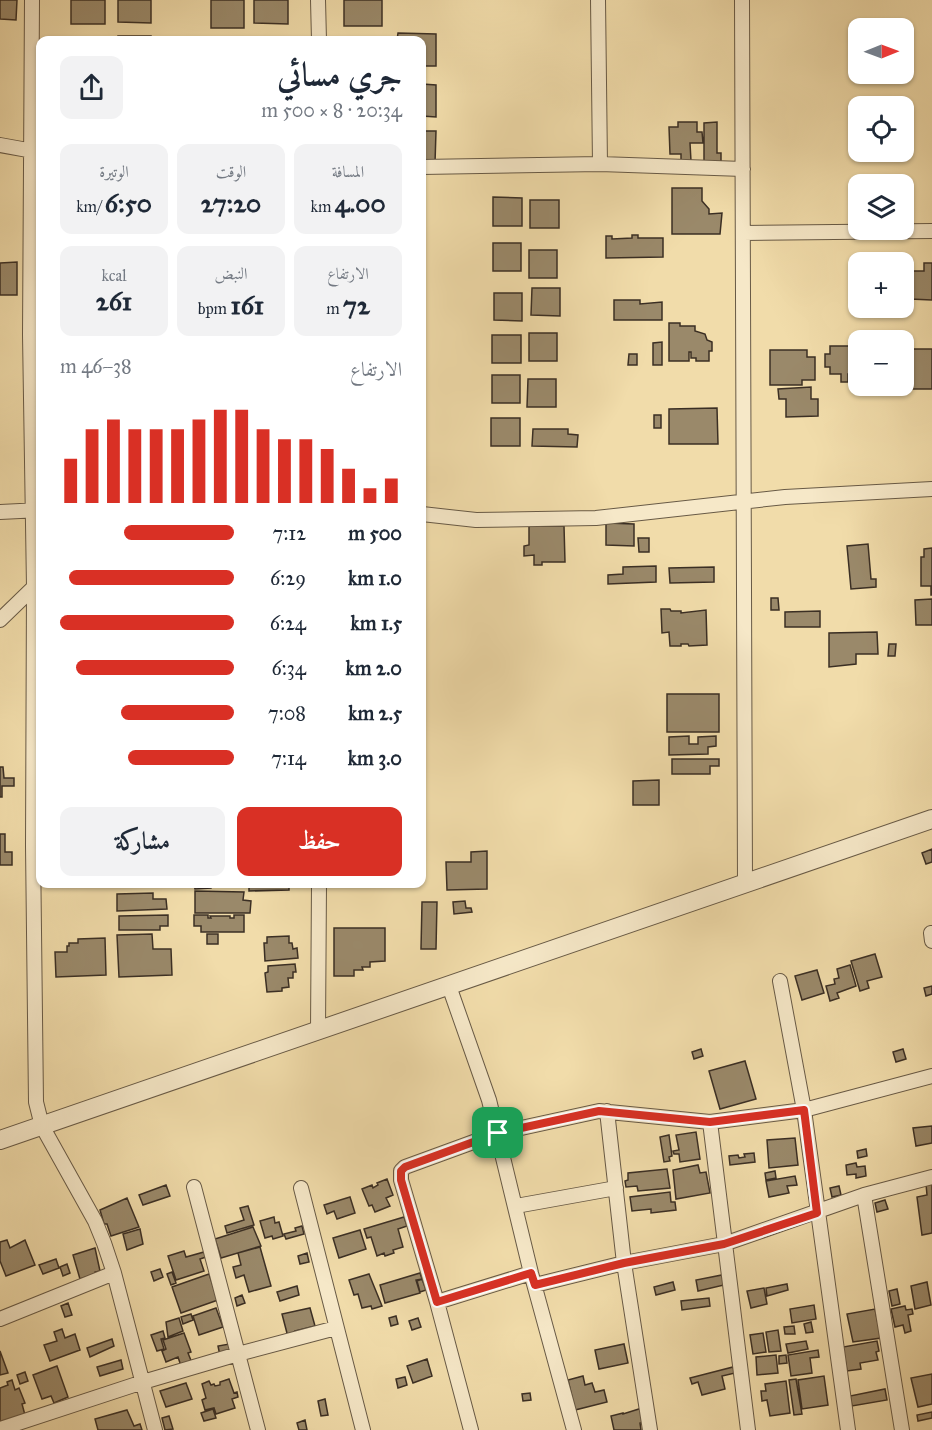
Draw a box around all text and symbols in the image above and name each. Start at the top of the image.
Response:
north arrow [848,18,914,84]
map controls [848,18,914,396]
text: جري مسائي [277,55,402,95]
button: share [60,56,123,119]
button: locate [848,96,914,162]
text: 20:34 · 8 × 500 m [261,98,402,122]
text: الوتيرة [99,162,129,181]
text: الوقت [216,162,246,181]
text: المسافة [332,162,364,181]
button: layers [848,174,914,240]
text: 6:50 [105,187,152,219]
text: 27:20 [201,187,261,219]
text: 4.00 [335,187,386,219]
text: /km [76,197,105,216]
text: km [310,197,335,216]
button: + [848,252,914,318]
text: النبض [215,264,247,283]
text: الارتفاع [327,264,369,283]
text: kcal [101,266,127,285]
text: 261 [96,285,132,317]
text: 161 [230,289,264,321]
text: 72 [343,289,370,321]
text: bpm [198,299,230,318]
text: m [326,299,343,318]
button: − [848,330,914,396]
text: 38–46 m [60,354,132,378]
text: الارتفاع [350,357,402,381]
text: 7:12 [273,521,306,545]
text: 500 m [348,521,402,545]
text: 6:29 [270,566,306,590]
text: 1.0 km [348,566,402,590]
text: 6:24 [270,611,306,635]
text: 1.5 km [351,611,402,635]
text: 6:34 [272,656,306,680]
text: 2.0 km [346,656,402,680]
text: 7:08 [268,701,306,725]
text: 2.5 km [348,701,402,725]
text: 7:14 [271,746,306,770]
text: 3.0 km [348,746,402,770]
button: مشاركة [60,807,225,876]
button: حفظ [237,807,402,876]
pin [472,1107,523,1158]
icon: arrive [481,1116,514,1149]

